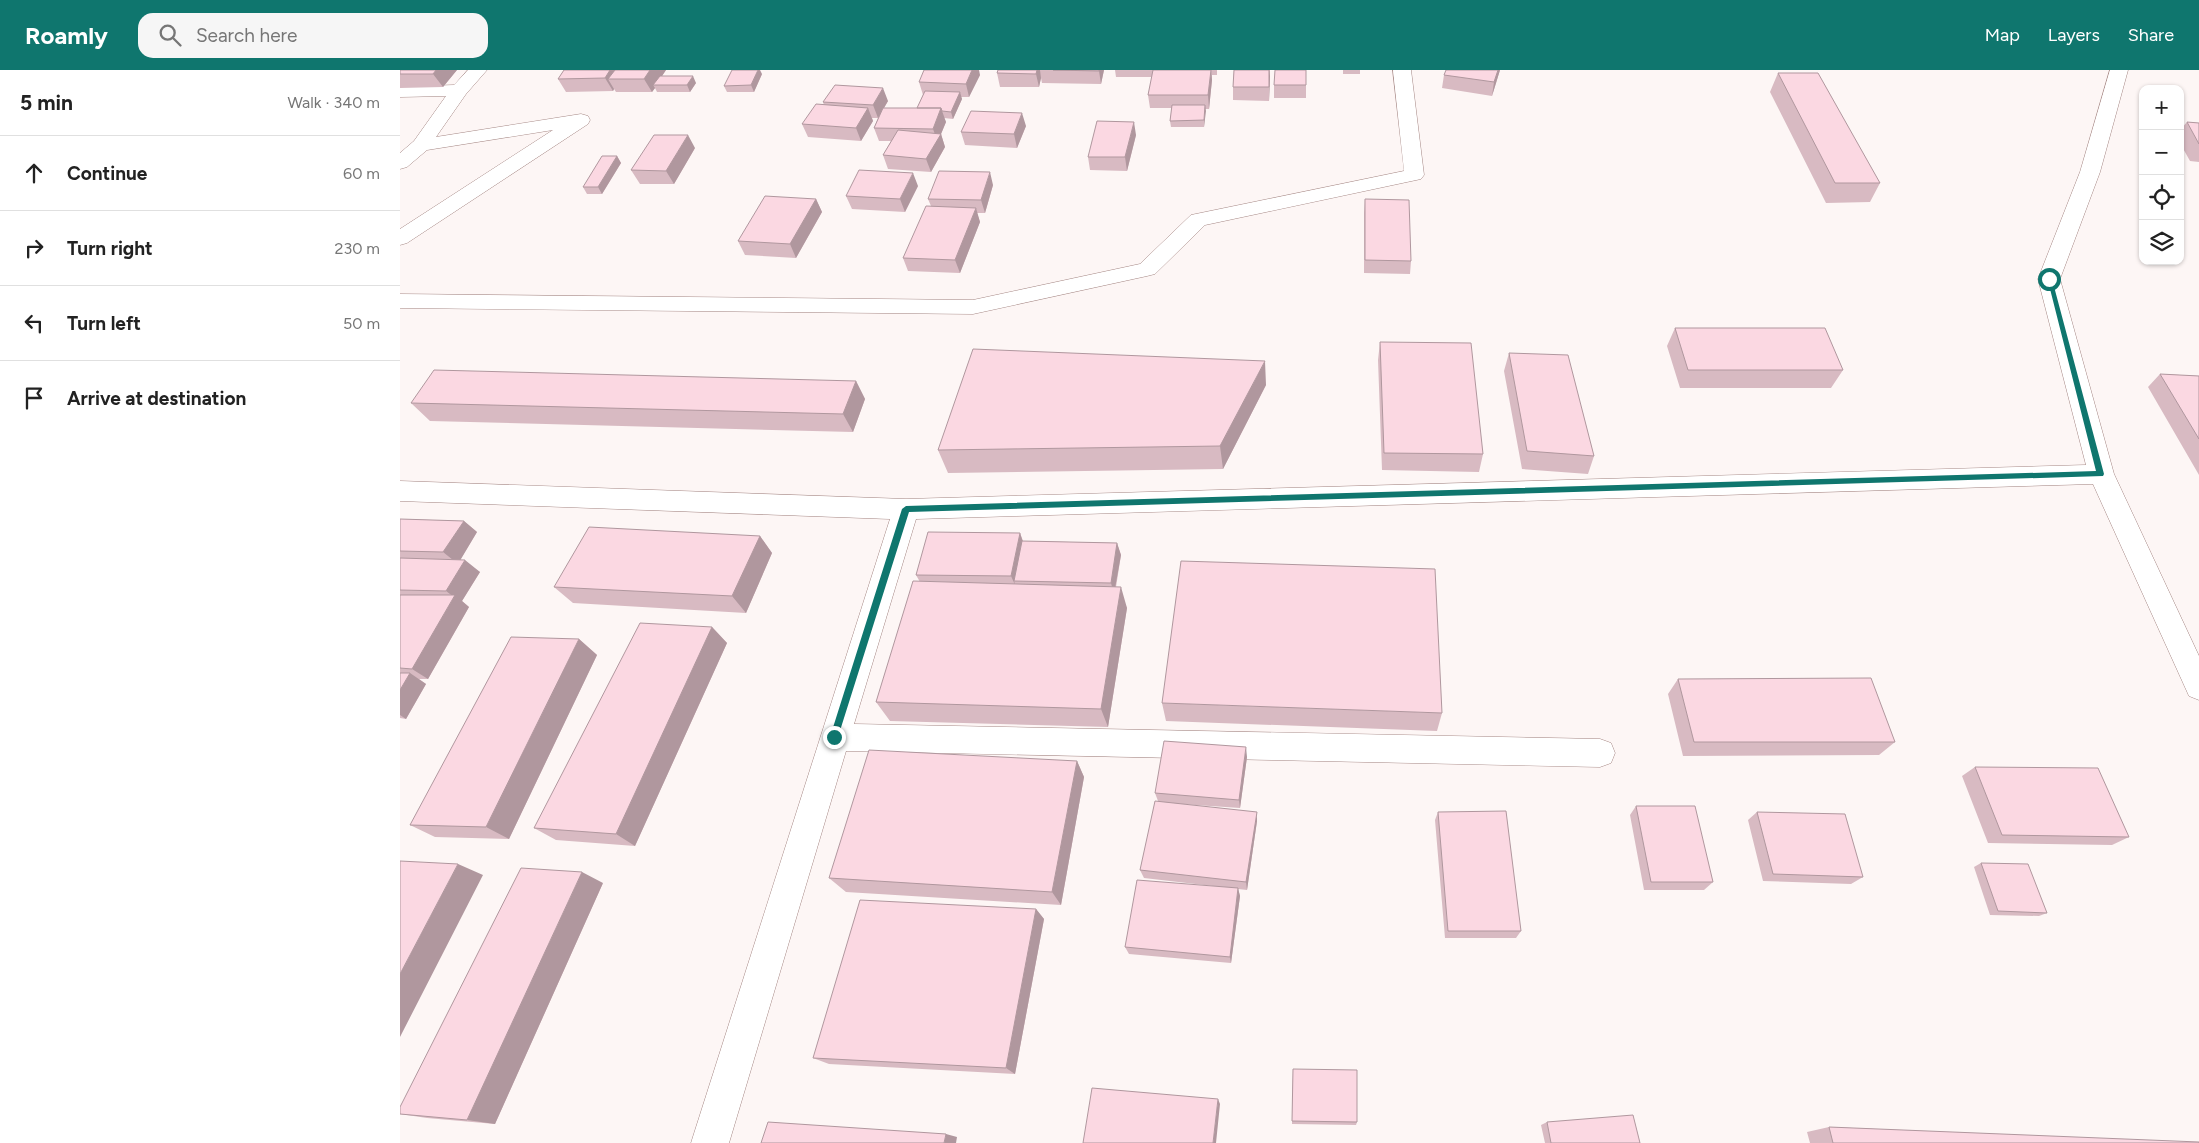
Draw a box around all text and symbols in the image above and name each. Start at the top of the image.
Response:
search box [138,13,488,58]
text: Roamly [25,21,108,50]
icon: search [156,21,184,49]
text: Search here [196,24,297,47]
text: Map [1985,24,2020,46]
text: Layers [2048,24,2100,46]
text: Share [2128,24,2174,46]
map controls [2139,85,2184,265]
button: + [2139,85,2184,130]
text: 5 min [20,90,73,115]
text: Walk · 340 m [287,93,380,112]
button: − [2139,130,2184,175]
icon: ahead [20,159,48,187]
text: Continue [67,162,147,185]
text: 60 m [343,164,380,183]
button: locate [2139,175,2184,220]
button: layers [2139,220,2184,265]
icon: right [20,234,48,262]
text: Turn right [67,237,153,260]
text: 230 m [335,239,380,258]
route start [2038,268,2061,291]
icon: left [20,309,48,337]
text: Turn left [67,312,141,335]
text: 50 m [343,314,380,333]
icon: arrive [20,384,48,412]
text: Arrive at destination [67,387,246,410]
route end [823,726,846,749]

